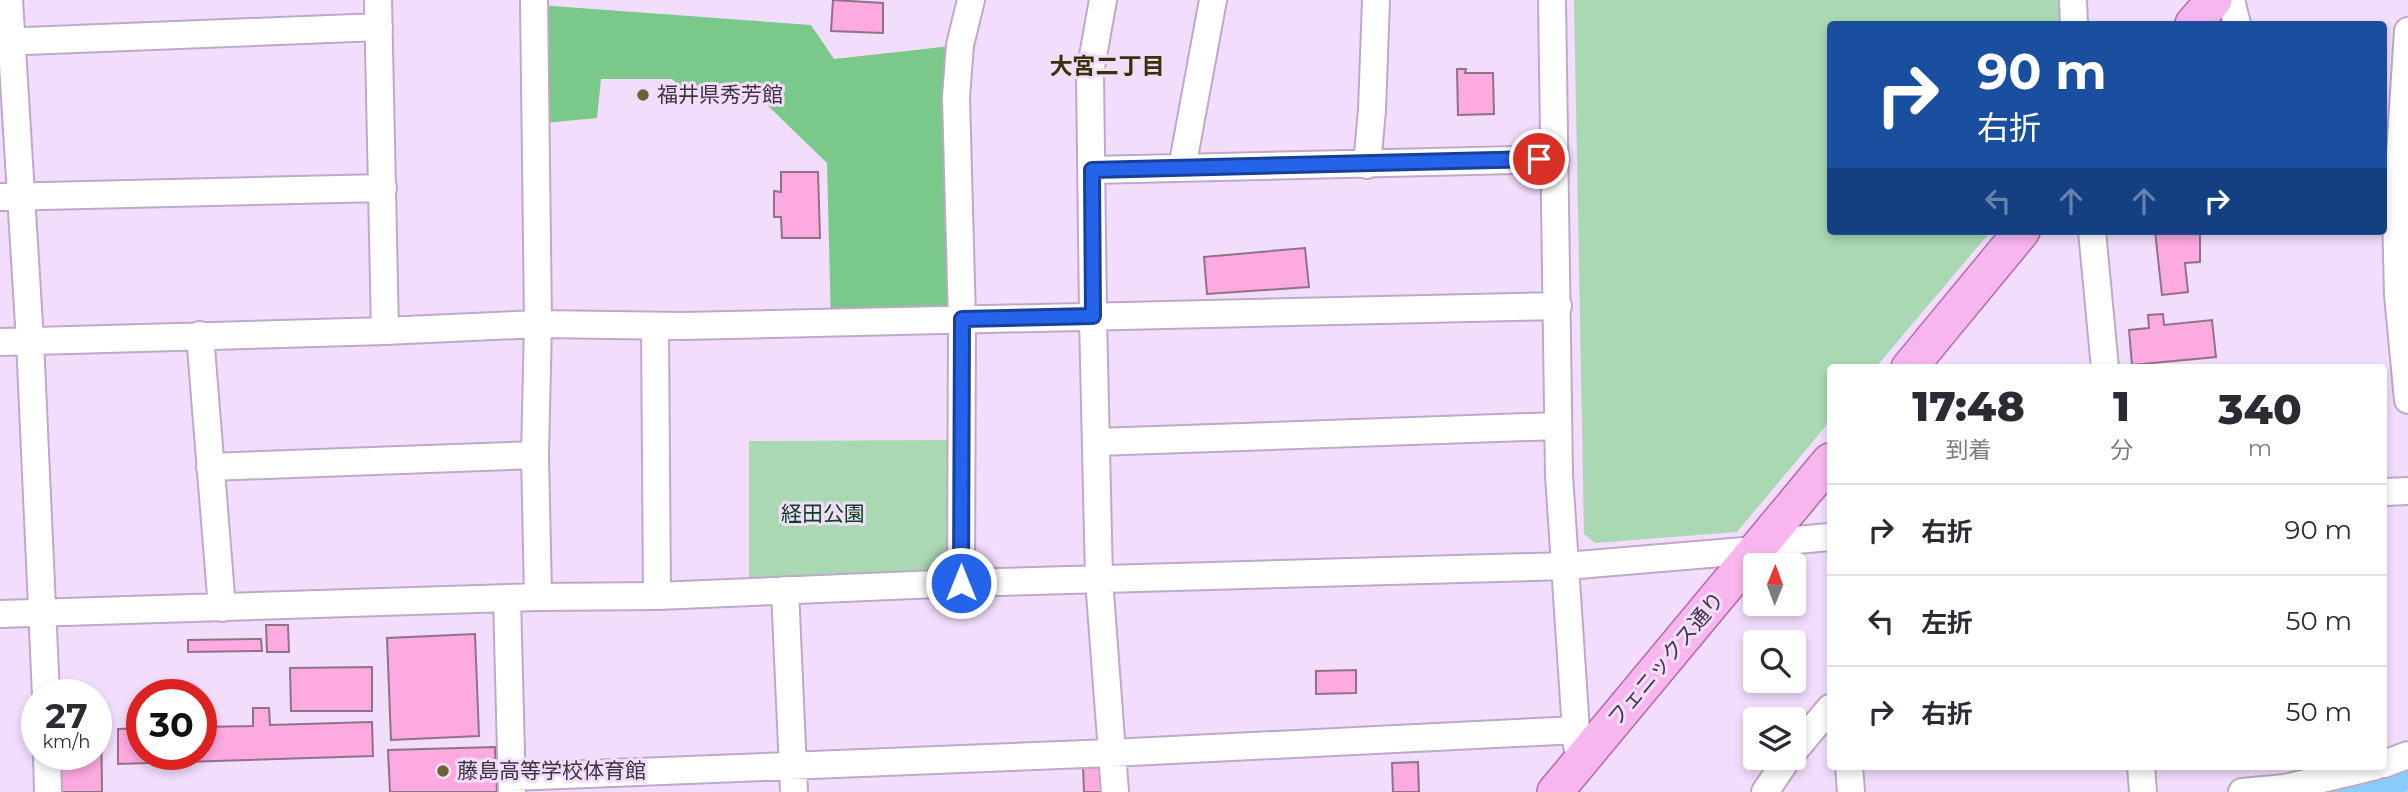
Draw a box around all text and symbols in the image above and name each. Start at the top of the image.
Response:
text: 90 m [1977,42,2107,101]
icon: right [1862,49,1953,140]
district label: 大宮二丁目 [1050,52,1165,80]
place label: 福井県秀芳館 [657,82,783,107]
marker: 福井県秀芳館 [635,87,651,103]
text: 右折 [1977,108,2041,147]
pin [1509,129,1569,189]
icon: arrive [1520,140,1558,178]
icon: left [1979,182,2017,220]
icon: ahead [2052,182,2090,220]
icon: ahead [2125,182,2163,220]
icon: right [2198,182,2236,220]
text: 17:48 [1912,380,2025,432]
text: 1 [2113,380,2130,432]
text: 340 [2218,383,2302,435]
text: m [2248,434,2272,462]
text: 到着 [1946,436,1992,464]
text: 分 [2110,436,2133,464]
park label: 経田公園 [781,501,865,526]
icon: right [1862,511,1900,549]
text: 90 m [2285,514,2352,546]
text: 右折 [1921,516,1973,548]
position arrow [924,546,998,620]
north arrow [1743,553,1806,616]
map controls [1743,553,1806,770]
street label: フェニックス通り [1602,587,1729,731]
icon: left [1862,602,1900,640]
text: 50 m [2286,605,2352,637]
text: 左折 [1921,607,1973,639]
button: search [1743,630,1806,693]
speed limit sign: 30 [126,679,217,770]
icon: right [1862,693,1900,731]
text: 27 [45,694,88,737]
text: 50 m [2286,696,2352,728]
text: 右折 [1921,698,1973,730]
button: layers [1743,707,1806,770]
text: km/h [42,731,91,753]
place label: 藤島高等学校体育館 [457,758,646,783]
marker: 藤島高等学校体育館 [435,763,451,779]

